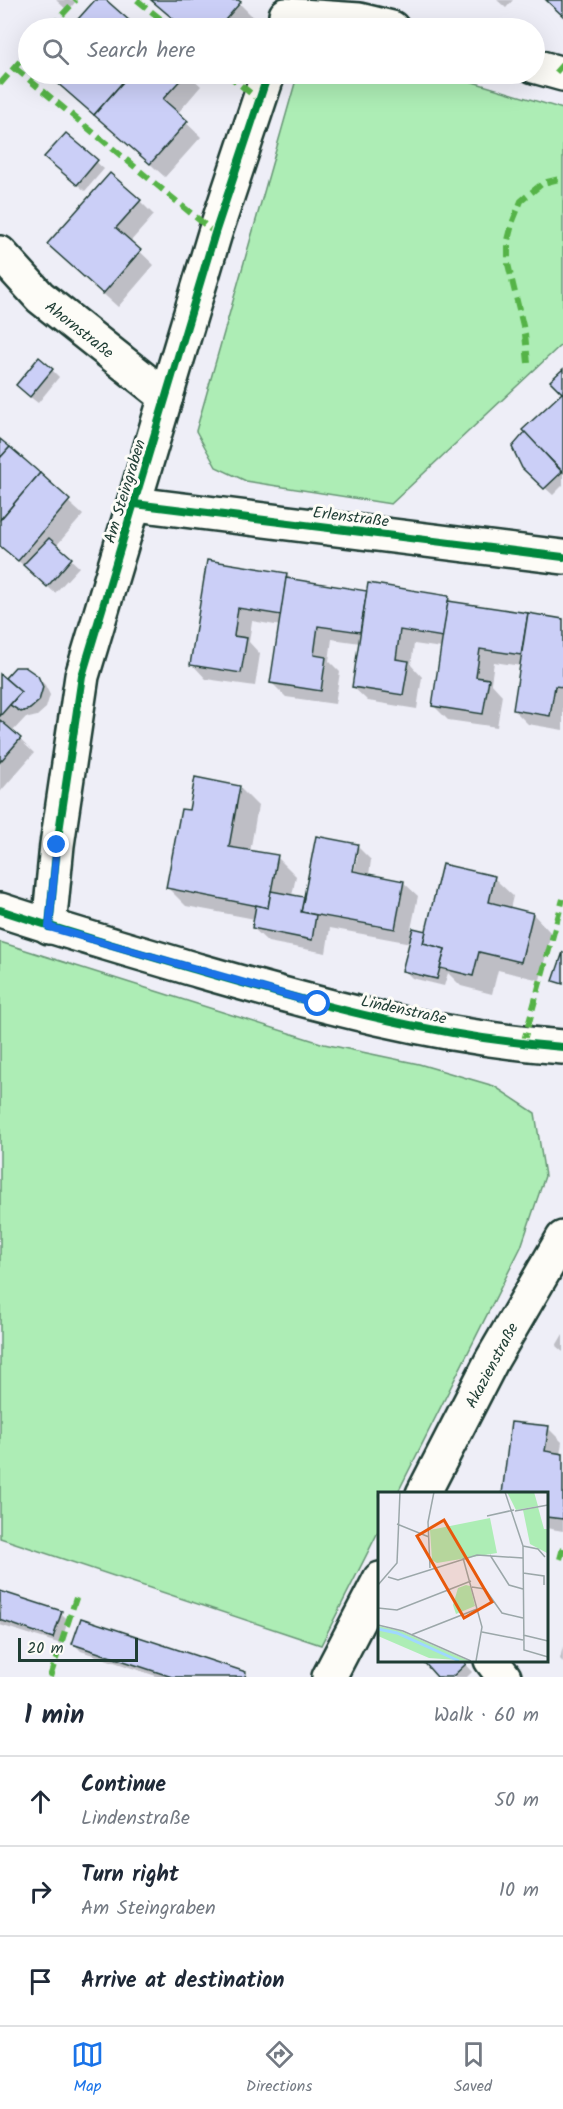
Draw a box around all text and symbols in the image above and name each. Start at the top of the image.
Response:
search box [18,18,545,84]
text: Search here [87,34,195,69]
icon: search [39,35,72,68]
street label: Ahornstraße [39,295,119,365]
street label: Am Steingraben [98,436,153,547]
street label: Erlenstraße [311,500,390,535]
route end [43,831,69,857]
street label: Lindenstraße [358,989,449,1032]
route start [304,990,330,1016]
street label: Akazienstraße [459,1318,525,1413]
inset map [378,1492,548,1662]
scale bar [18,1635,138,1662]
text: 20 m [27,1636,63,1661]
text: 1 min [24,1695,84,1737]
text: Walk · 60 m [434,1700,539,1732]
text: Continue [81,1768,166,1803]
icon: ahead [24,1785,57,1818]
text: 50 m [494,1785,539,1817]
text: Lindenstraße [81,1803,190,1835]
text: Turn right [81,1858,179,1893]
icon: right [24,1875,57,1908]
text: 10 m [499,1875,539,1907]
text: Am Steingraben [81,1893,216,1925]
text: Arrive at destination [81,1964,284,1999]
icon: arrive [24,1965,57,1998]
tab: Map [71,2038,104,2099]
tab: Directions [246,2038,312,2099]
tab: Saved [454,2038,492,2099]

